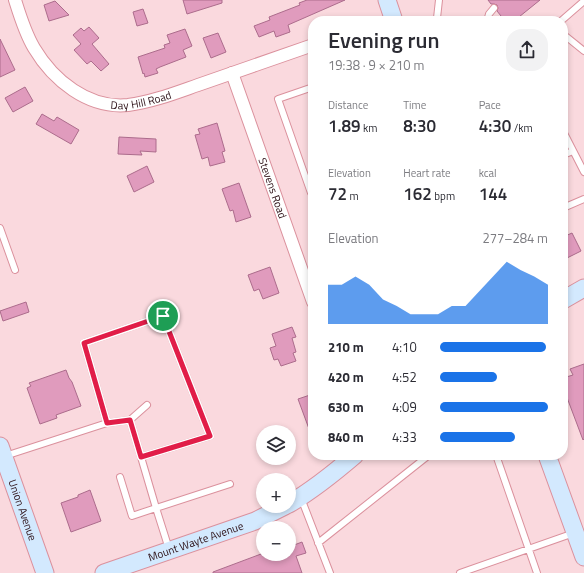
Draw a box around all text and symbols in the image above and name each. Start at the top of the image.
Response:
text: Evening run [328,23,439,57]
button: share [506,29,548,71]
text: 19:38 · 9 × 210 m [328,55,424,75]
street label: Day Hill Road [110,87,174,113]
text: Distance [328,97,368,113]
text: Time [403,97,426,113]
text: Pace [479,97,501,113]
text: 1.89 [328,113,361,139]
text: 8:30 [403,113,436,139]
text: 4:30 [479,113,511,139]
text: km [361,120,378,136]
text: /km [511,120,533,136]
street label: Stevens Road [255,156,291,221]
text: Elevation [328,165,371,181]
text: Heart rate [403,165,451,181]
text: kcal [479,165,497,181]
text: 72 [328,181,347,207]
text: 162 [403,181,432,207]
text: 144 [479,181,507,207]
text: m [347,188,359,204]
text: bpm [432,188,455,204]
text: Elevation [328,228,379,248]
text: 277–284 m [482,228,548,248]
pin [146,299,180,333]
icon: arrive [152,305,174,327]
text: 210 m [328,337,364,357]
text: 4:10 [392,337,417,357]
text: 420 m [328,367,364,387]
text: 4:52 [392,367,417,387]
text: 630 m [328,397,364,417]
text: 4:09 [392,397,417,417]
map controls [256,425,296,561]
button: layers [256,425,296,465]
text: 840 m [328,427,364,447]
text: 4:33 [392,427,417,447]
button: + [256,473,296,513]
street label: Union Avenue [4,477,41,543]
street label: Mount Wayte Avenue [146,517,246,565]
button: − [256,521,296,561]

